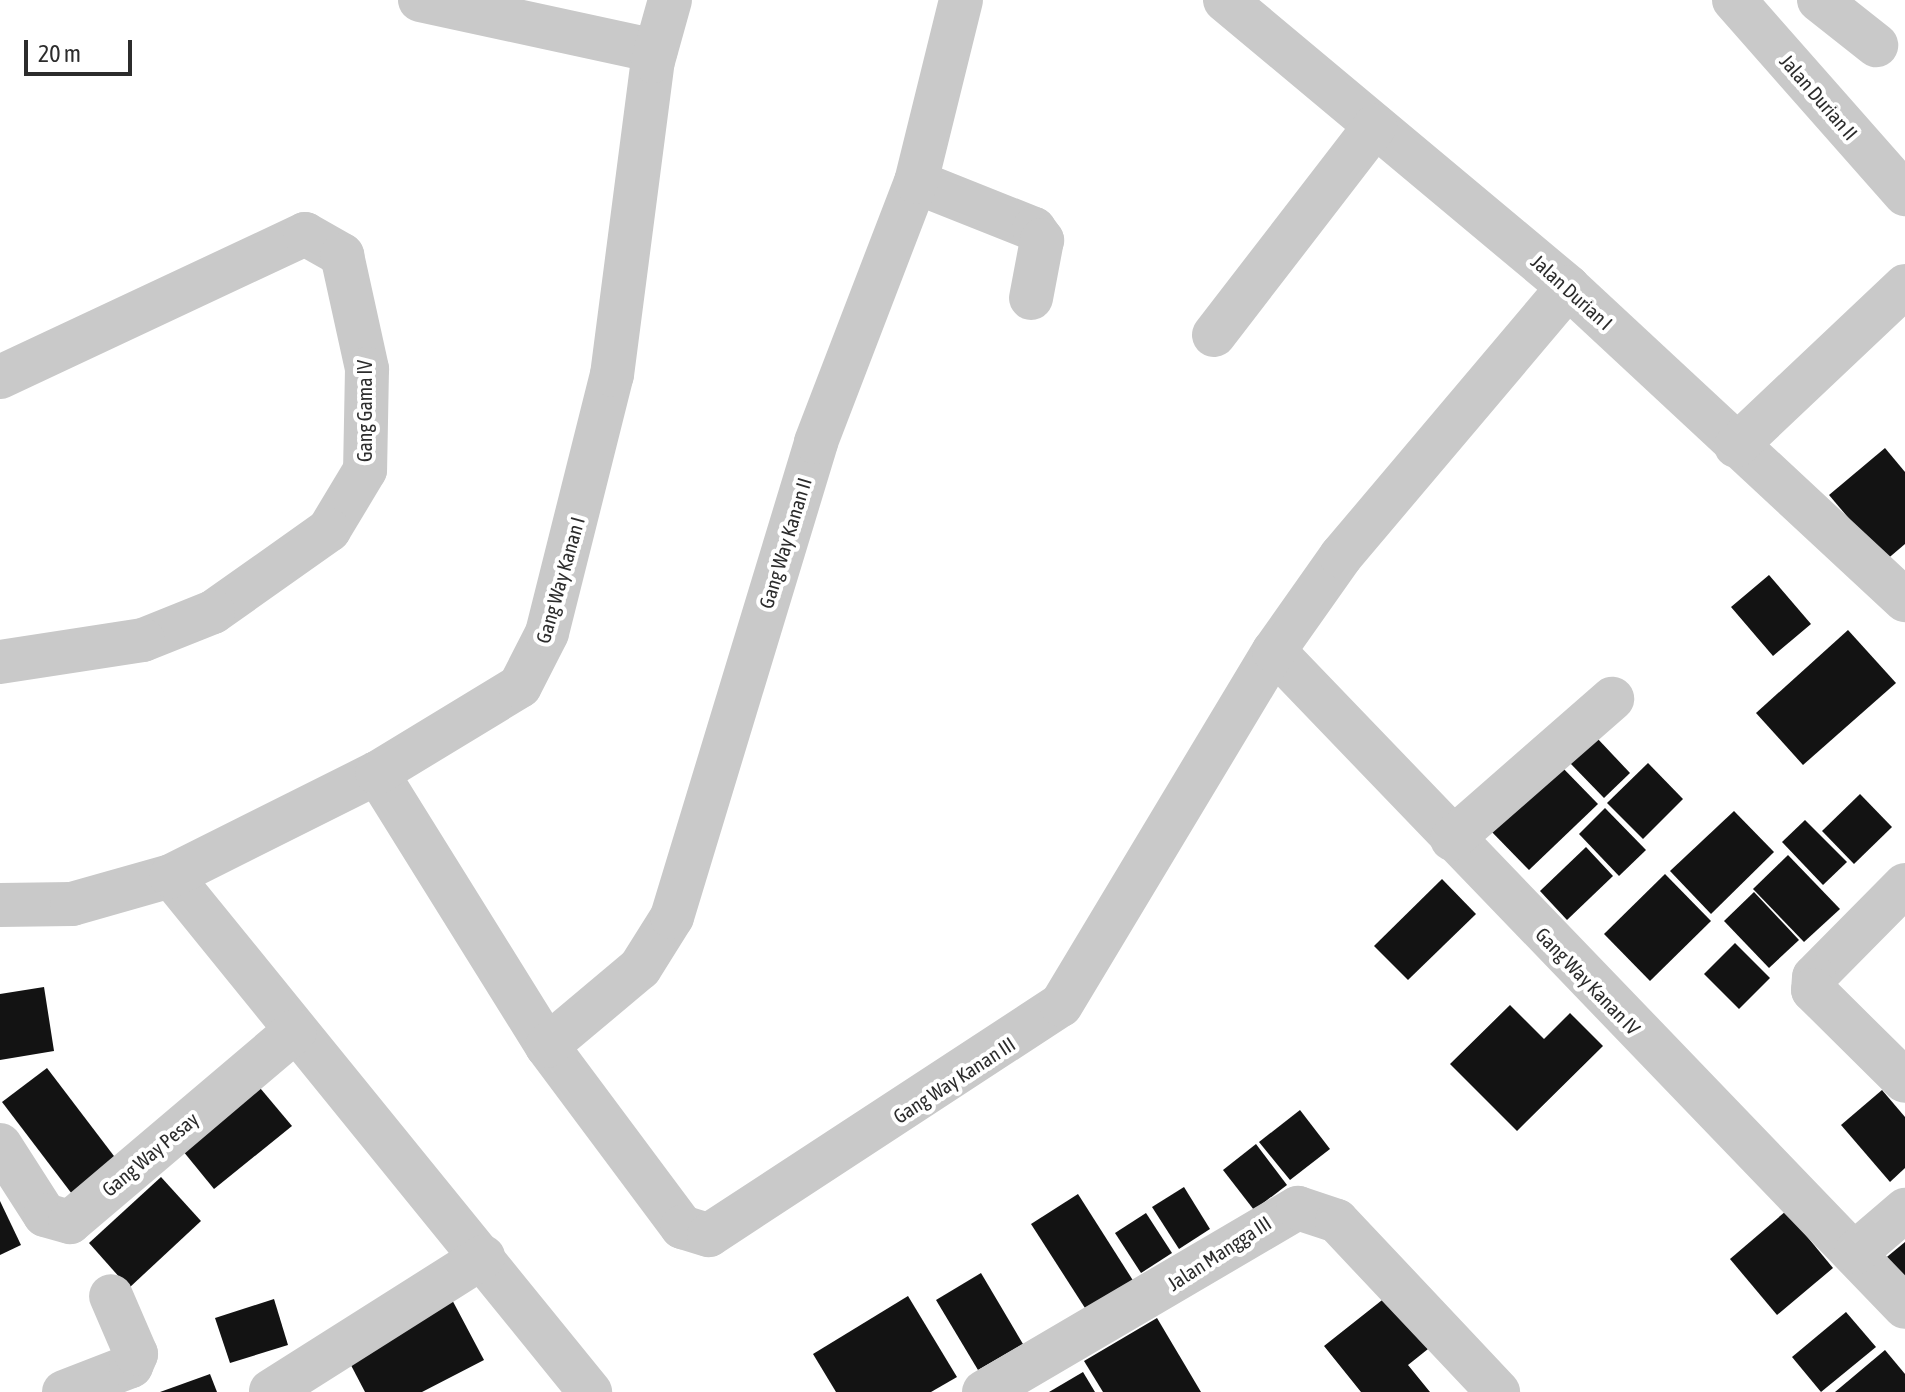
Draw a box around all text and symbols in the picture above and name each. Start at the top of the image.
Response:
scale bar [28,24,136,74]
text: 20 m [38,40,81,67]
street label: Jalan Durian II [1775,49,1863,145]
street label: Jalan Durian I [1526,249,1618,335]
street label: Gang Gama IV [352,360,376,462]
street label: Gang Way Kanan II [754,475,816,611]
street label: Gang Way Kanan I [530,514,590,646]
street label: Gang Way Kanan IV [1531,922,1645,1040]
street label: Gang Way Kanan III [889,1032,1019,1128]
street label: Gang Way Pesay [97,1107,203,1201]
street label: Jalan Mangga III [1163,1211,1275,1295]

